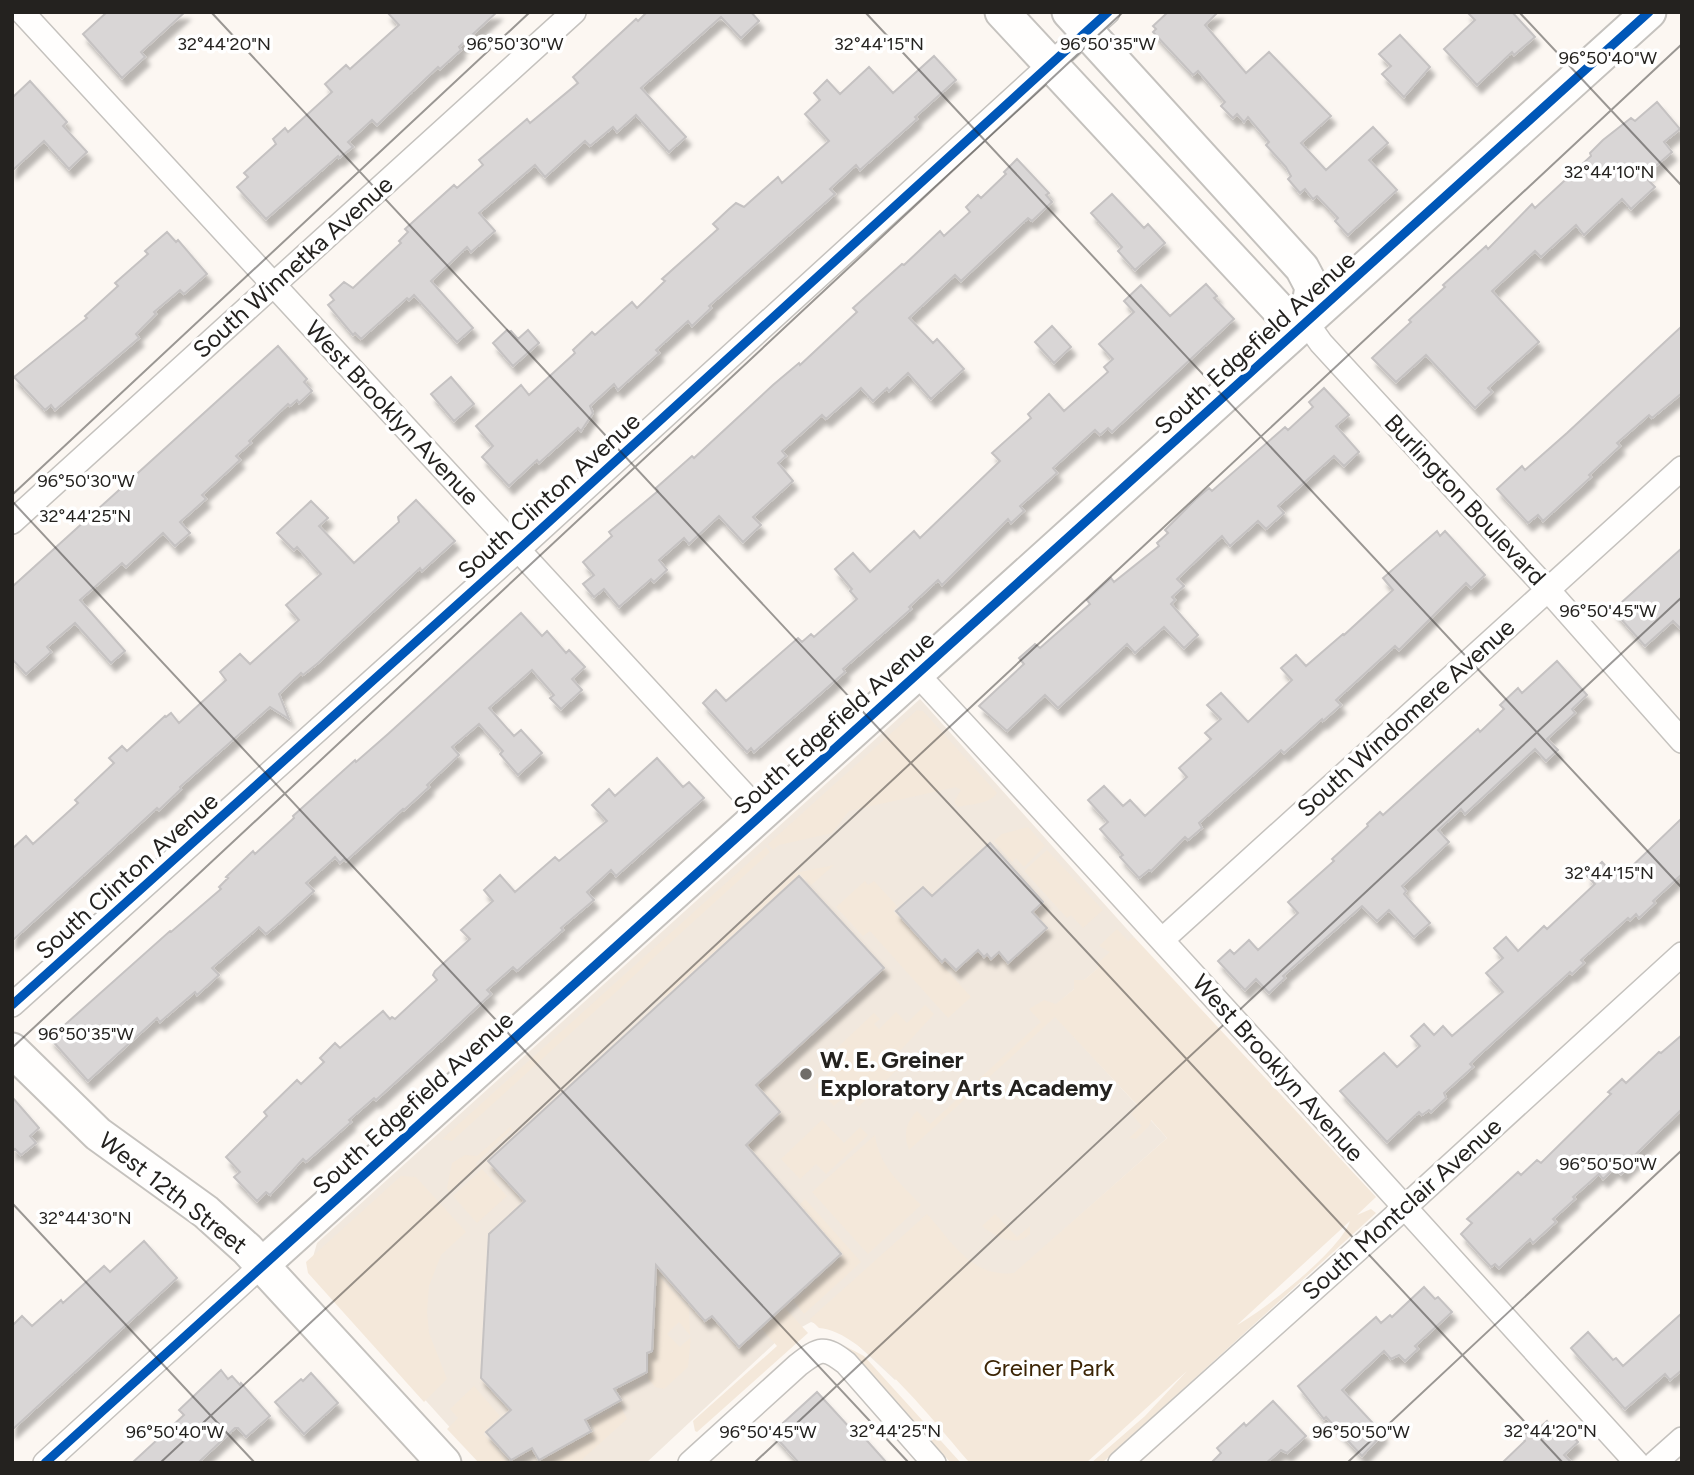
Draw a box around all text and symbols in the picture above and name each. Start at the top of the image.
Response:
text: 32°44'20"N [177,33,271,55]
text: 96°50'30"W [467,33,564,55]
text: 32°44'15"N [834,33,924,55]
text: 96°50'35"W [1060,33,1157,55]
text: 96°50'40"W [1559,47,1658,69]
text: 32°44'10"N [1563,161,1655,183]
street label: South Winnetka Avenue [187,169,399,364]
street label: South Edgefield Avenue [1148,245,1361,440]
street label: West Brooklyn Avenue [299,314,485,511]
street label: South Clinton Avenue [451,406,646,585]
street label: Burlington Boulevard [1379,408,1552,591]
text: 96°50'30"W [38,470,135,492]
text: 32°44'25"N [39,505,131,527]
text: 96°50'45"W [1559,600,1657,622]
street label: South Windomere Avenue [1291,612,1520,823]
street label: South Edgefield Avenue [727,625,940,820]
street label: South Clinton Avenue [29,786,224,965]
text: 32°44'15"N [1564,862,1654,884]
street label: West Brooklyn Avenue [1187,968,1370,1167]
street label: South Edgefield Avenue [306,1005,519,1200]
text: 96°50'35"W [38,1023,135,1045]
place label: W. E. Greiner Exploratory Arts Academy [820,1045,1113,1102]
marker: W. E. Greiner Exploratory Arts Academy [798,1066,814,1082]
street label: South Montclair Avenue [1296,1111,1507,1306]
street label: West 12th Street [93,1126,253,1260]
text: 96°50'50"W [1559,1153,1657,1175]
text: 32°44'30"N [38,1207,132,1229]
park label: Greiner Park [983,1353,1115,1382]
text: 32°44'25"N [849,1420,941,1442]
text: 32°44'20"N [1503,1420,1597,1442]
text: 96°50'40"W [126,1421,225,1443]
text: 96°50'45"W [719,1421,817,1443]
text: 96°50'50"W [1312,1421,1410,1443]

